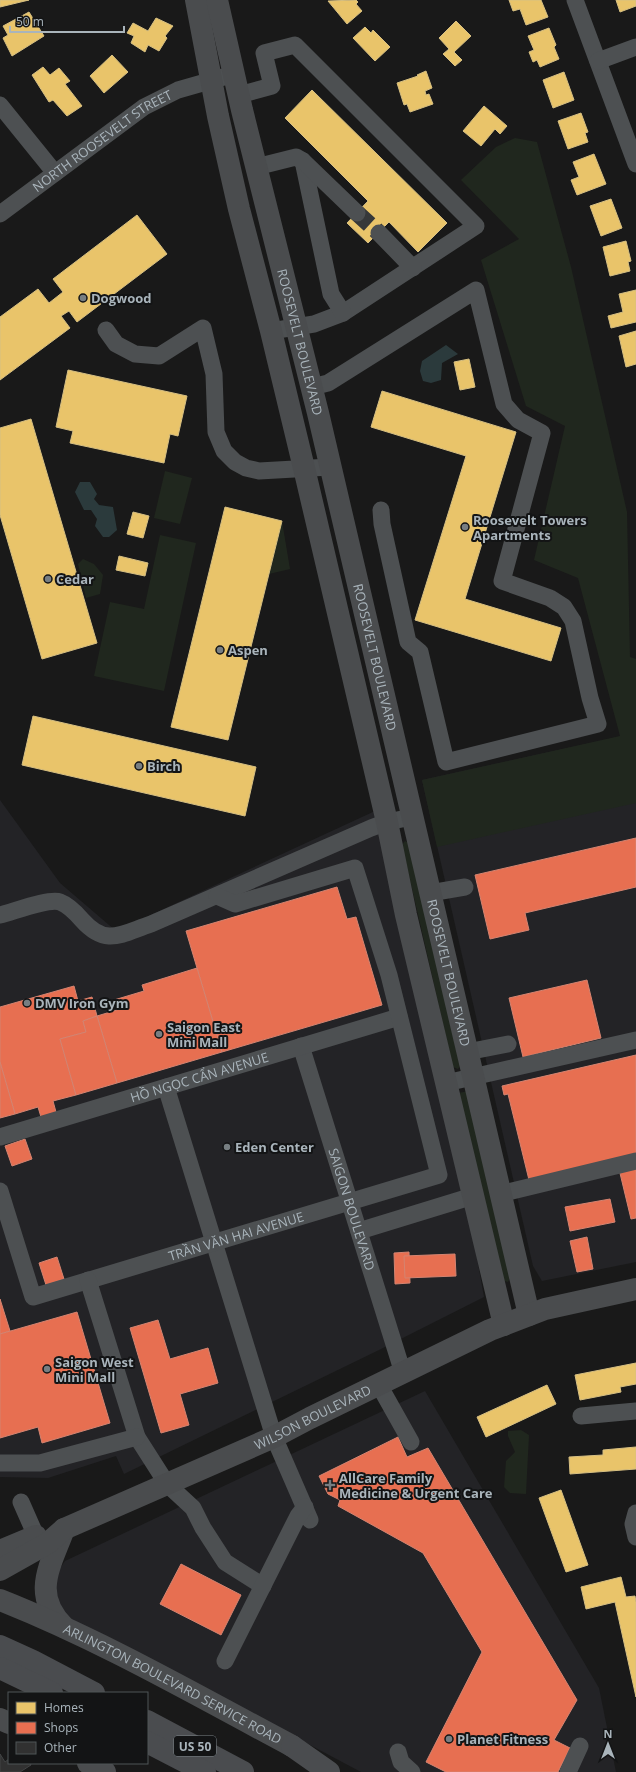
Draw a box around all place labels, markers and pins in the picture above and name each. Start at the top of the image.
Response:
place label: Dogwood [91,289,151,307]
marker: Dogwood [78,293,88,303]
place label: Roosevelt Towers Apartments [473,511,587,544]
marker: Roosevelt Towers Apartments [460,522,470,532]
place label: Cedar [56,570,94,588]
marker: Cedar [43,574,53,584]
place label: Aspen [228,641,268,659]
marker: Aspen [215,645,225,655]
place label: Birch [147,757,181,775]
marker: Birch [134,761,144,771]
place label: DMV Iron Gym [35,994,128,1012]
marker: DMV Iron Gym [22,998,32,1008]
place label: Saigon East Mini Mall [167,1018,241,1051]
marker: Saigon East Mini Mall [154,1029,164,1039]
place label: Eden Center [235,1138,314,1156]
marker: Eden Center [222,1142,232,1152]
place label: Saigon West Mini Mall [55,1353,134,1386]
marker: Saigon West Mini Mall [42,1364,52,1374]
place label: AllCare Family Medicine & Urgent Care [339,1469,493,1502]
marker: AllCare Family Medicine & Urgent Care [324,1479,336,1491]
place label: Planet Fitness [457,1730,548,1748]
marker: Planet Fitness [444,1734,454,1744]

